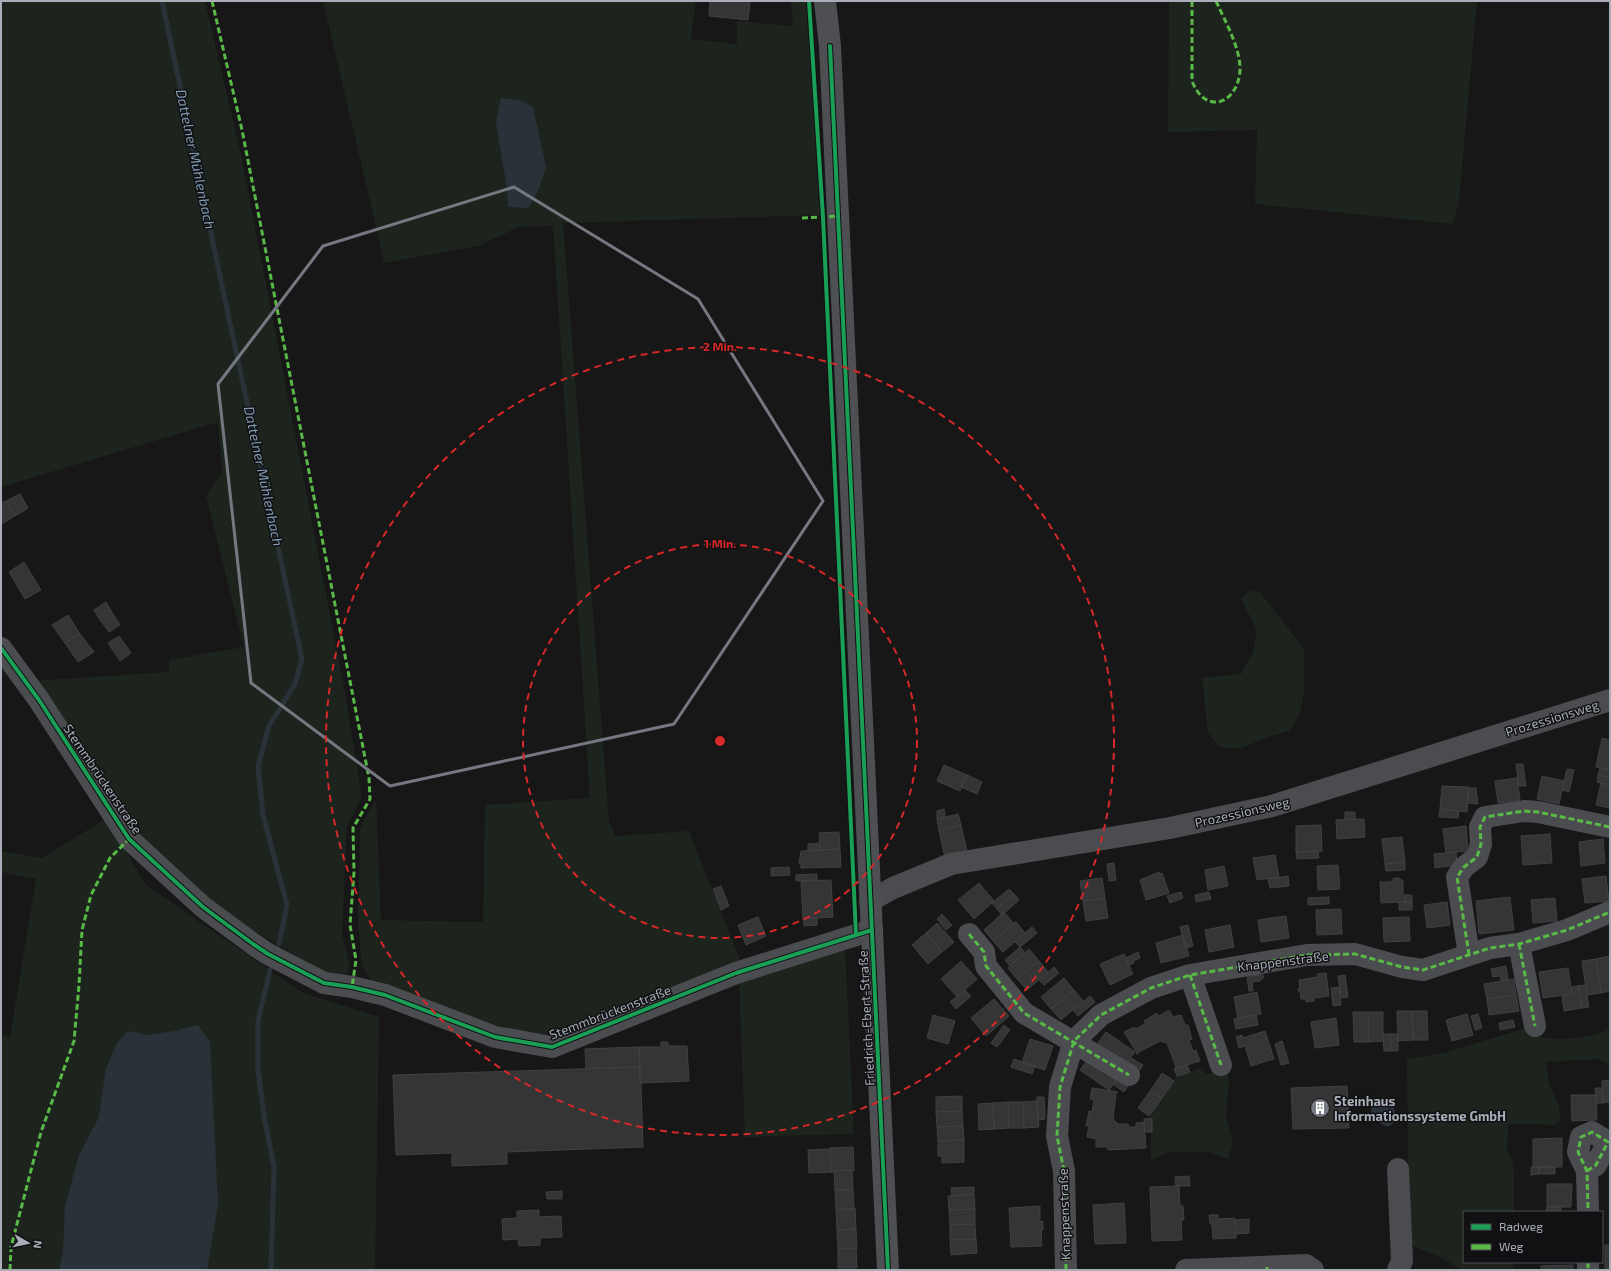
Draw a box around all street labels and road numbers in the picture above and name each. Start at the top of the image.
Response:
street label: Prozessionsweg [1503,696,1601,740]
street label: Stemmbrückenstraße [60,721,146,837]
street label: Prozessionsweg [1193,793,1291,831]
street label: Knappenstraße [1237,947,1329,975]
street label: Friedrich-Ebert-Straße [854,950,878,1086]
street label: Stemmbrückenstraße [547,981,673,1043]
street label: Knappenstraße [1054,1168,1074,1260]

